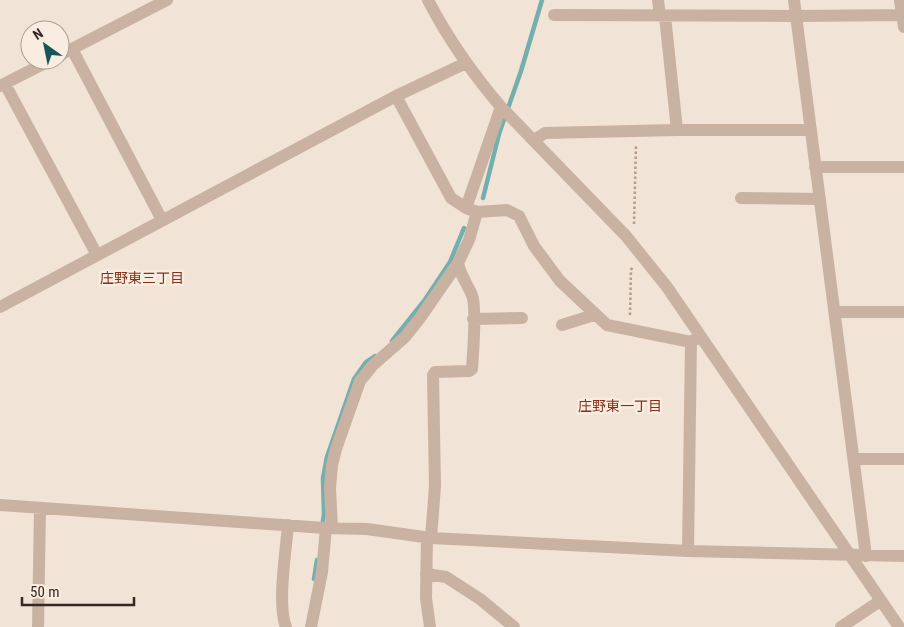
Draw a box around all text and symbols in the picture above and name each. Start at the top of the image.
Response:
north arrow [20,20,70,70]
text: N [30,25,46,43]
district label: 庄野東三丁目 [100,270,184,286]
district label: 庄野東一丁目 [578,398,662,414]
scale bar [22,574,135,606]
text: 50 m [30,583,60,601]

